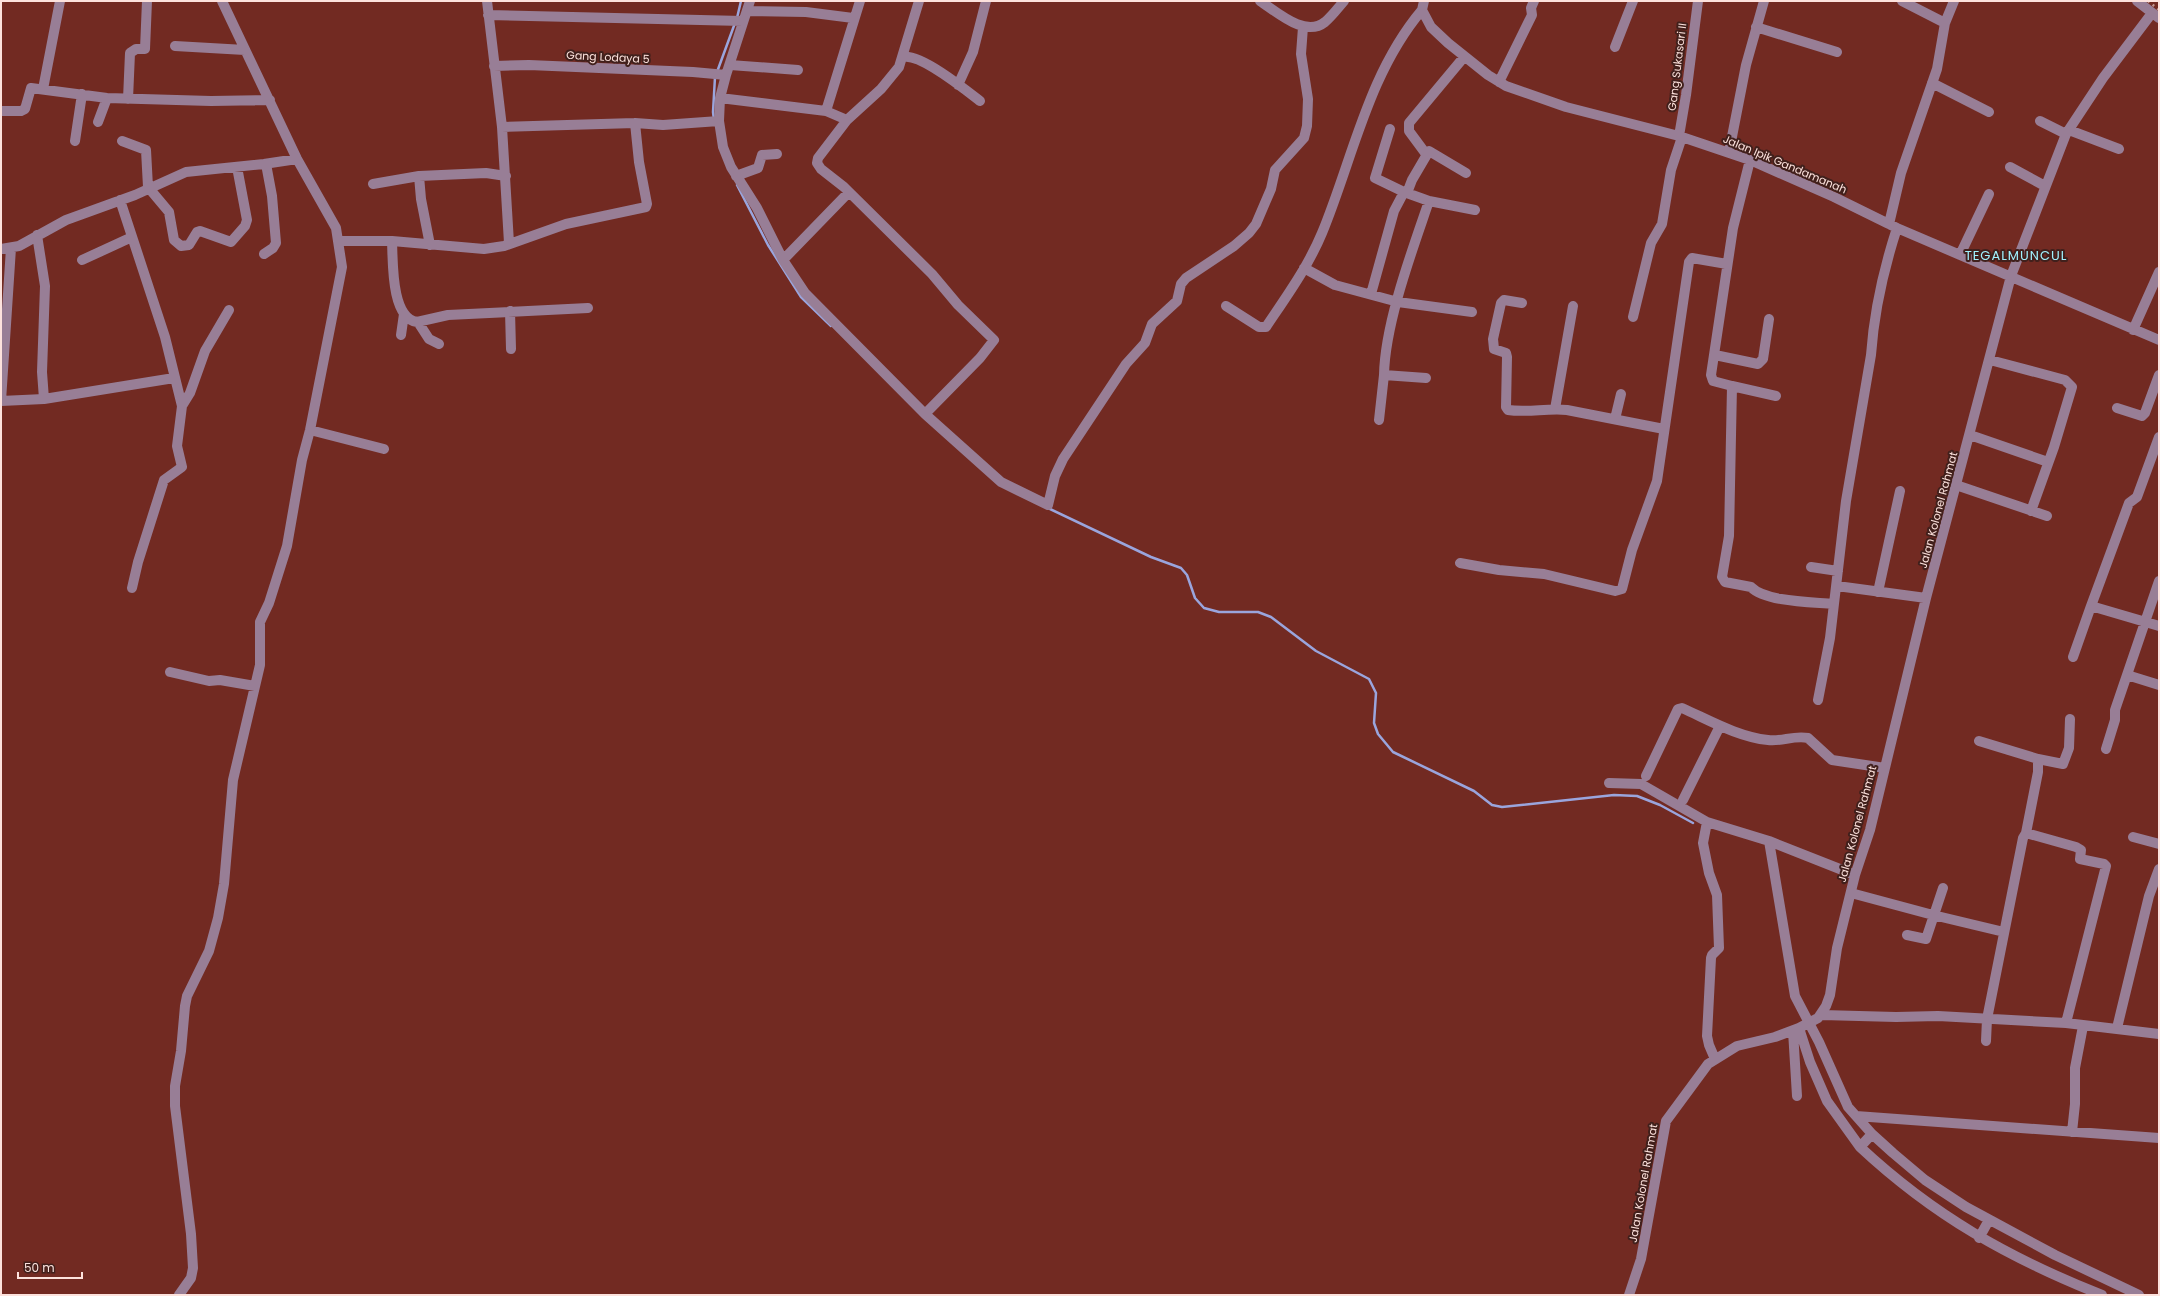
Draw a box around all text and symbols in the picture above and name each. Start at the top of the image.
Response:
street label: Gang Sukasari II [1664,22,1690,112]
street label: Gang Lodaya 5 [566,47,650,67]
street label: Jalan Ipik Gandamanah [1721,131,1849,197]
district label: TEGALMUNCUL [1965,246,2067,265]
street label: Jalan Kolonel Rahmat [1915,450,1961,570]
street label: Jalan Kolonel Rahmat [1834,764,1880,884]
street label: Jalan Kolonel Rahmat [1625,1122,1661,1244]
scale bar [18,1254,82,1280]
text: 50 m [24,1259,55,1276]

